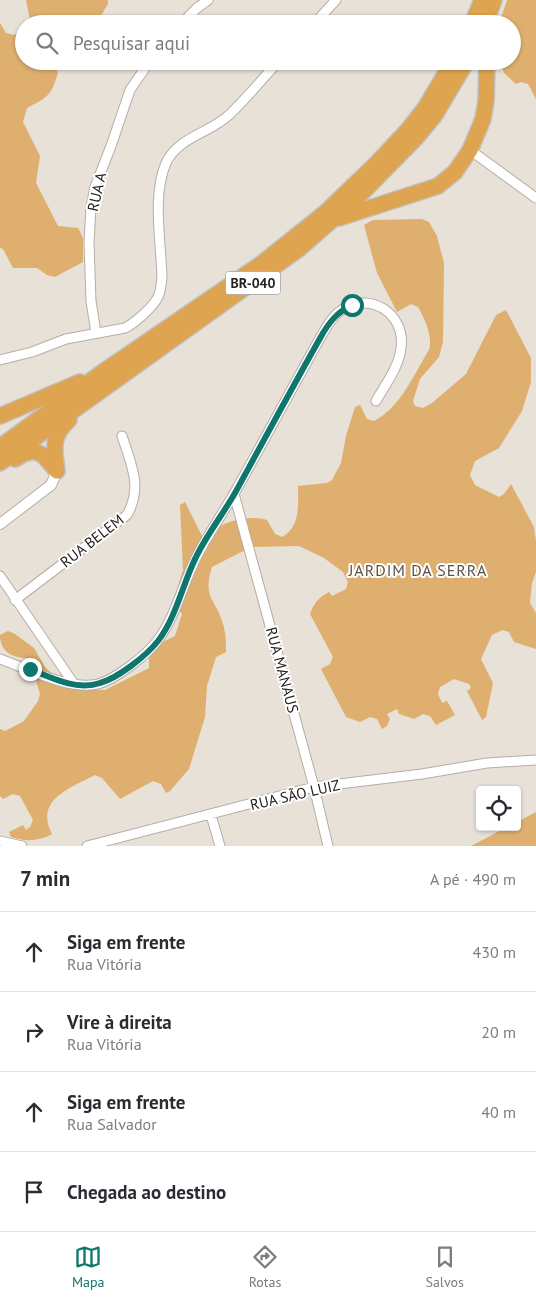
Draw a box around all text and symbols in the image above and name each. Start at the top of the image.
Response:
search box [15,15,521,70]
icon: search [33,29,61,57]
text: Pesquisar aqui [73,31,190,55]
street label: RUA A [83,170,110,213]
road number: BR-040 [226,272,280,294]
route start [341,294,364,317]
street label: RUA BELEM [56,510,127,571]
district label: JARDIM DA SERRA [348,560,487,580]
street label: RUA MANAUS [262,625,303,715]
route end [19,658,42,681]
street label: RUA SÃO LUIZ [248,775,342,814]
map controls [476,786,521,831]
button: locate [476,786,521,831]
text: 7 min [20,865,70,892]
text: A pé · 490 m [430,869,516,889]
text: Siga em frente [67,930,185,954]
icon: ahead [20,938,48,966]
text: 430 m [473,942,516,962]
text: Rua Vitória [67,954,142,974]
text: Vire à direita [67,1010,172,1034]
icon: right [20,1018,48,1046]
text: 20 m [481,1022,516,1042]
text: Rua Vitória [67,1034,142,1054]
text: Siga em frente [67,1090,185,1114]
icon: ahead [20,1098,48,1126]
text: 40 m [481,1102,516,1122]
text: Rua Salvador [67,1114,157,1134]
icon: arrive [20,1178,48,1206]
text: Chegada ao destino [67,1180,226,1204]
tab: Mapa [72,1243,105,1291]
tab: Rotas [249,1243,281,1291]
tab: Salvos [425,1243,464,1291]

